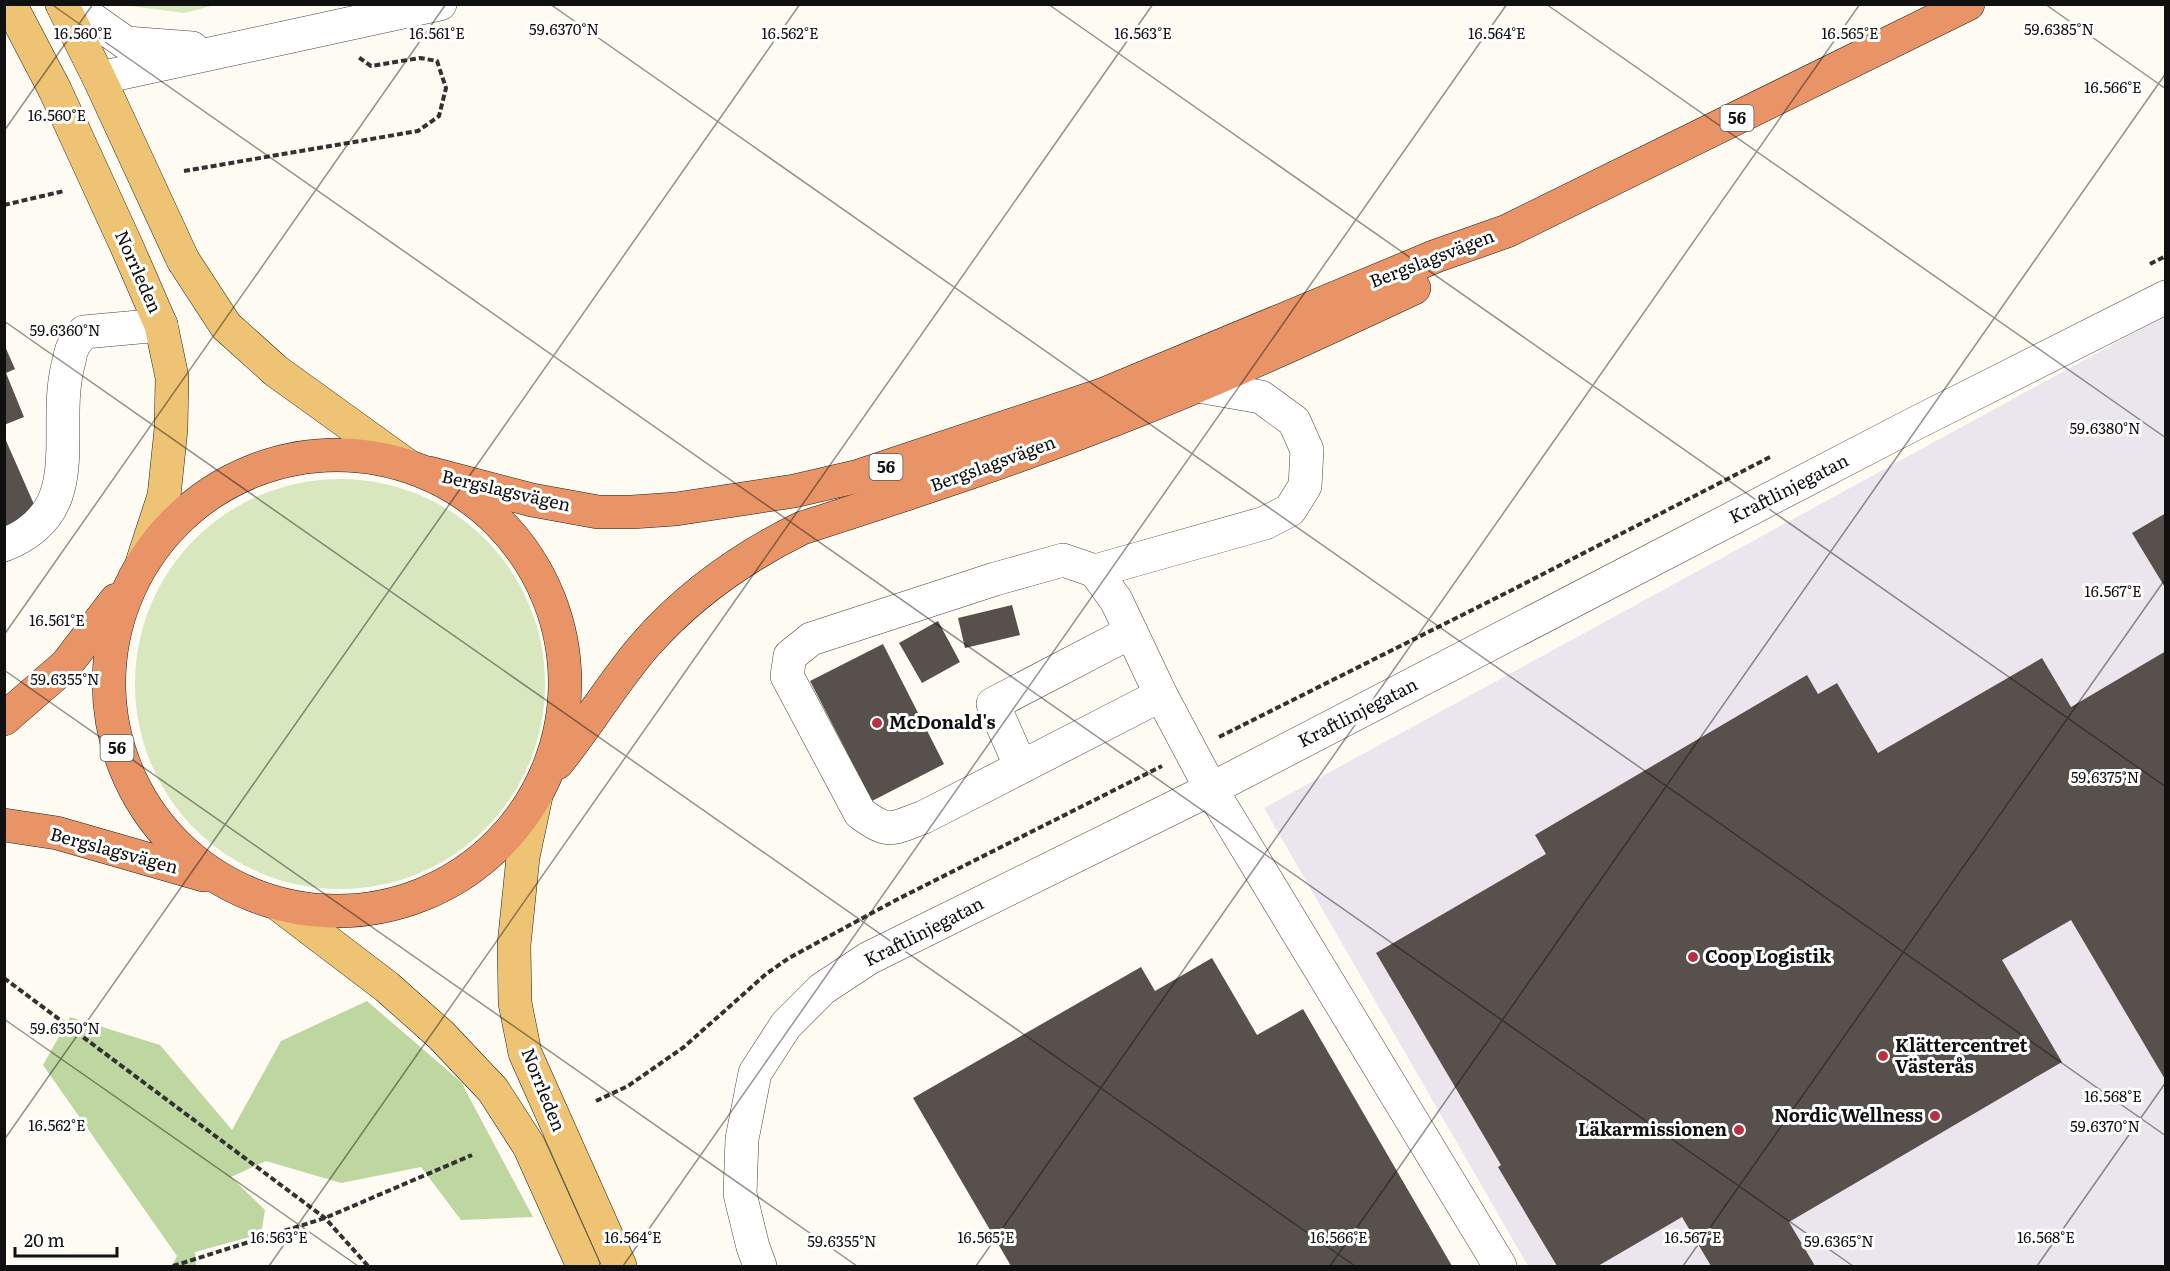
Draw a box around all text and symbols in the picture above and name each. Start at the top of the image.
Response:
text: 59.6370°N [529,17,599,40]
text: 59.6385°N [2024,17,2094,40]
text: 16.560°E [54,21,112,44]
text: 16.561°E [409,21,465,44]
text: 16.562°E [762,21,818,44]
text: 16.563°E [1114,21,1172,44]
text: 16.564°E [1468,21,1526,44]
text: 16.565°E [1822,21,1878,44]
text: 16.566°E [2084,75,2142,98]
text: 16.560°E [28,103,86,126]
road number: 56 [1720,105,1754,131]
street label: Bergslagsvägen [1365,221,1498,294]
street label: Norrleden [109,226,170,317]
text: 59.6360°N [30,318,100,341]
text: 59.6380°N [2069,416,2141,439]
street label: Bergslagsvägen [926,427,1059,498]
street label: Kraftlinjegatan [1724,446,1853,529]
road number: 56 [870,454,902,480]
street label: Bergslagsvägen [439,462,574,518]
text: 16.567°E [2085,579,2141,602]
text: 16.561°E [29,608,85,631]
text: 59.6355°N [30,667,100,690]
street label: Kraftlinjegatan [1293,670,1422,753]
place label: McDonald's [889,708,995,735]
marker: McDonald's [870,716,884,730]
road number: 56 [100,735,134,761]
text: 59.6375°N [2071,765,2139,788]
street label: Bergslagsvägen [47,819,182,880]
street label: Kraftlinjegatan [859,889,988,972]
place label: Coop Logistik [1705,942,1832,969]
marker: Coop Logistik [1686,950,1700,964]
text: 59.6350°N [30,1016,100,1039]
place label: Klättercentret Västerås [1895,1031,2027,1079]
street label: Norrleden [515,1043,573,1135]
marker: Klättercentret Västerås [1876,1049,1890,1063]
text: 16.568°E [2084,1084,2142,1107]
place label: Nordic Wellness [1774,1101,1923,1128]
marker: Nordic Wellness [1928,1109,1942,1123]
text: 16.562°E [29,1113,85,1136]
text: 59.6370°N [2070,1114,2140,1137]
place label: Läkarmissionen [1578,1115,1727,1142]
marker: Läkarmissionen [1732,1123,1746,1137]
scale bar [15,1220,117,1258]
text: 16.563°E [250,1225,308,1248]
text: 16.564°E [604,1225,662,1248]
text: 16.565°E [958,1225,1014,1248]
text: 16.566°E [1310,1225,1368,1248]
text: 16.567°E [1665,1225,1721,1248]
text: 16.568°E [2017,1225,2075,1248]
text: 20 m [24,1226,65,1253]
text: 59.6355°N [807,1229,877,1252]
text: 59.6365°N [1804,1229,1874,1252]

